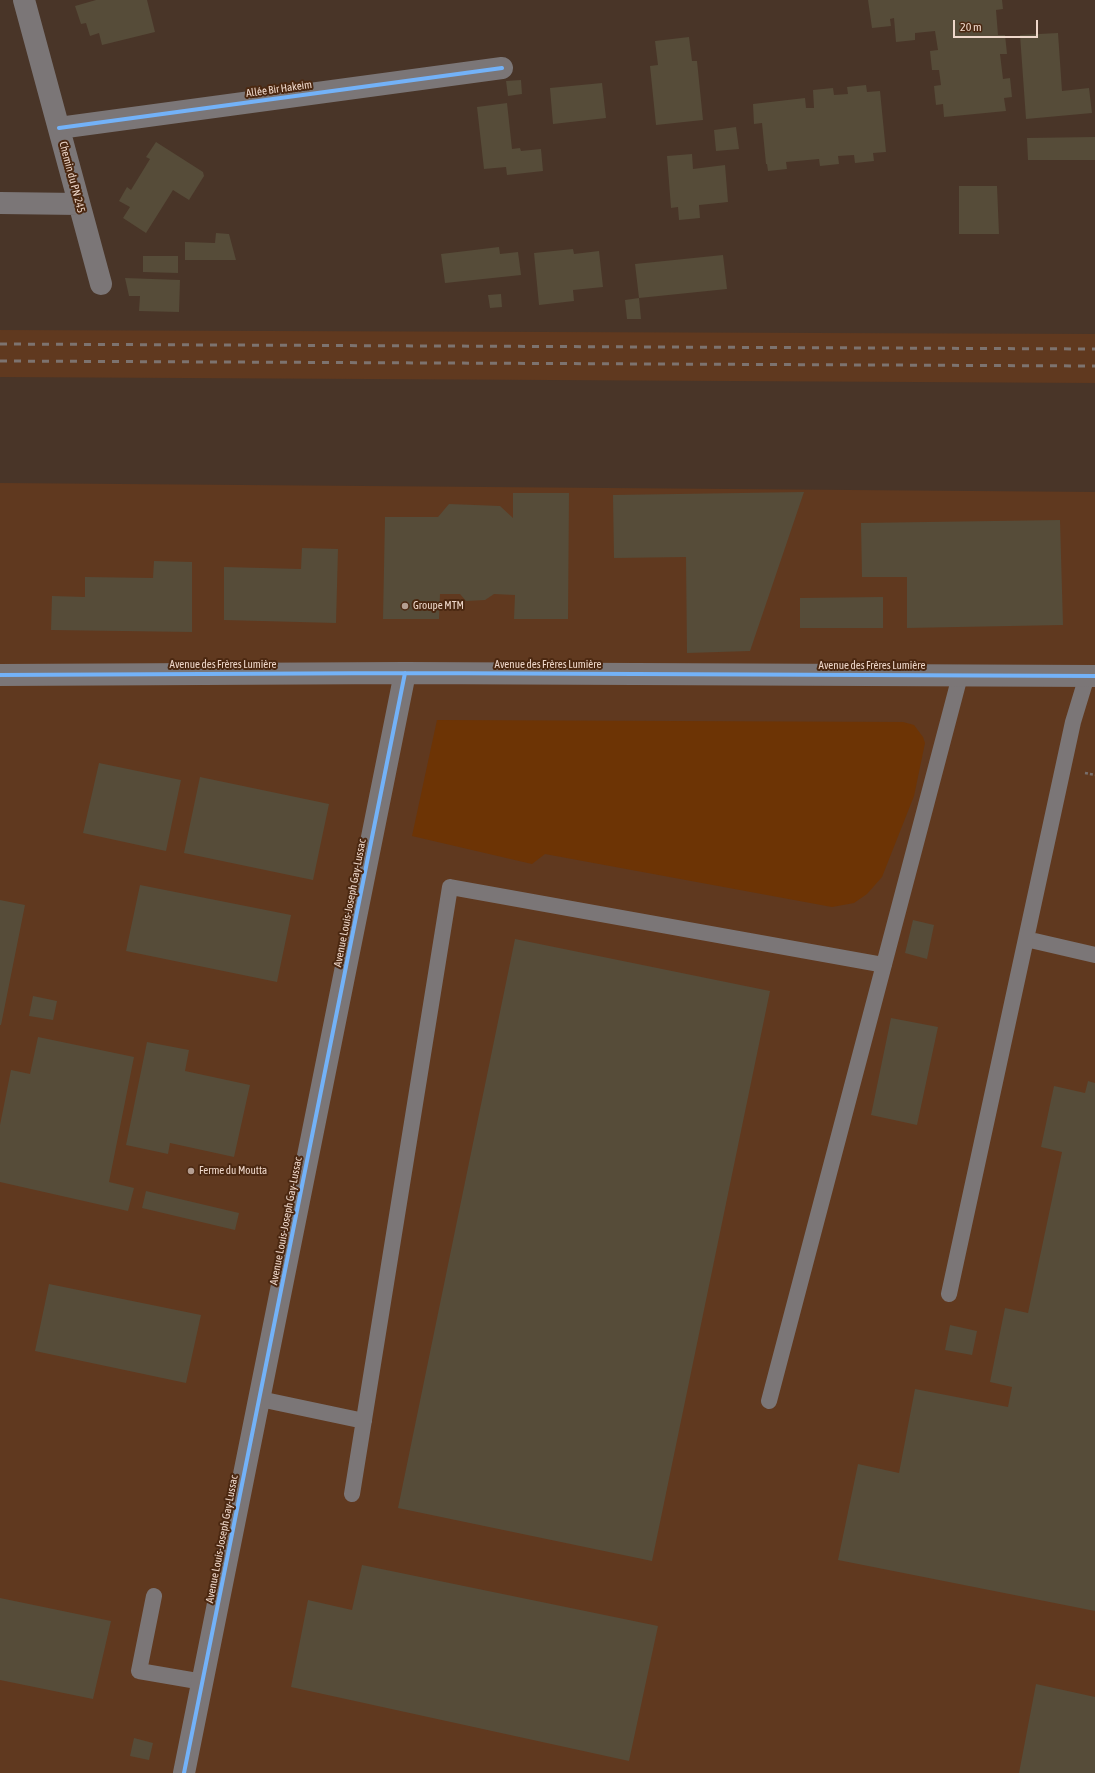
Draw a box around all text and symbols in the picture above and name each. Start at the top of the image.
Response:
scale bar [955,12,1040,38]
text: 20 m [960,20,982,34]
street label: Allée Bir Hakeim [245,78,313,100]
street label: Chemin du PN 245 [56,140,88,214]
place label: Groupe MTM [413,599,464,613]
marker: Groupe MTM [400,601,410,611]
street label: Avenue des Frères Lumière [170,658,276,672]
street label: Avenue des Frères Lumière [495,658,601,672]
street label: Avenue des Frères Lumière [819,659,925,673]
street label: Avenue Louis-Joseph Gay-Lussac [331,838,369,968]
street label: Avenue Louis-Joseph Gay-Lussac [267,1156,305,1286]
place label: Ferme du Moutta [199,1164,267,1178]
marker: Ferme du Moutta [186,1166,196,1176]
street label: Avenue Louis-Joseph Gay-Lussac [203,1474,241,1604]

